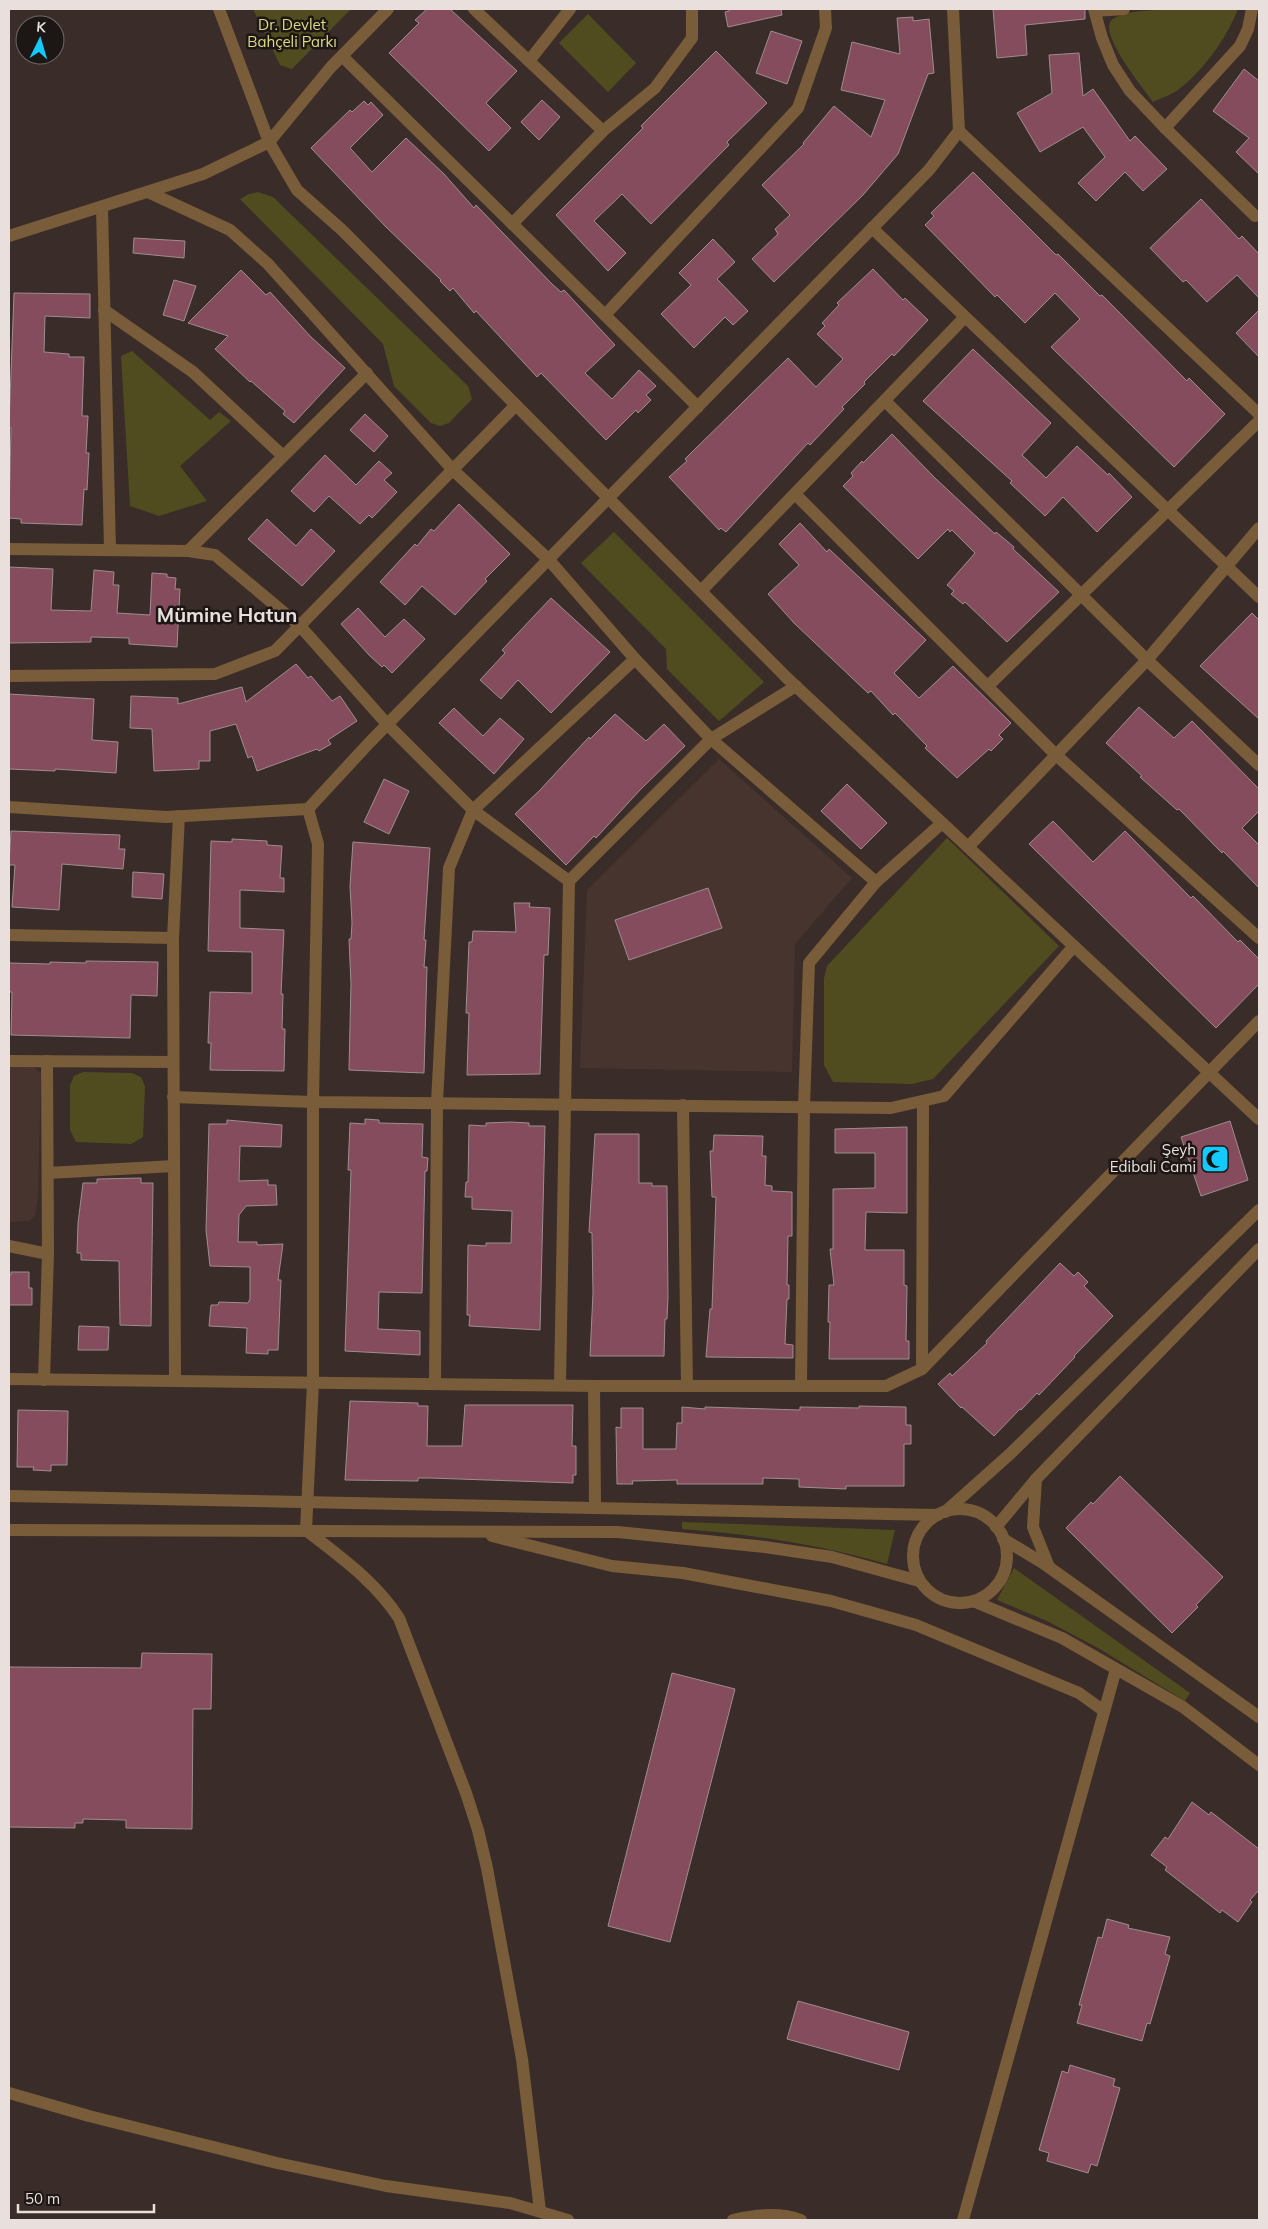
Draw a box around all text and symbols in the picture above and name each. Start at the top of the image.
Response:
north arrow [15,15,65,65]
park label: Dr. Devlet Bahçeli Parkı [247,15,337,51]
text: K [36,18,47,36]
district label: Mümine Hatun [157,602,297,627]
place label: Şeyh Edibali Cami [1110,1140,1196,1176]
mosque icon: Şeyh Edibali Cami [1200,1144,1230,1174]
scale bar [18,2182,154,2214]
text: 50 m [25,2189,60,2208]

